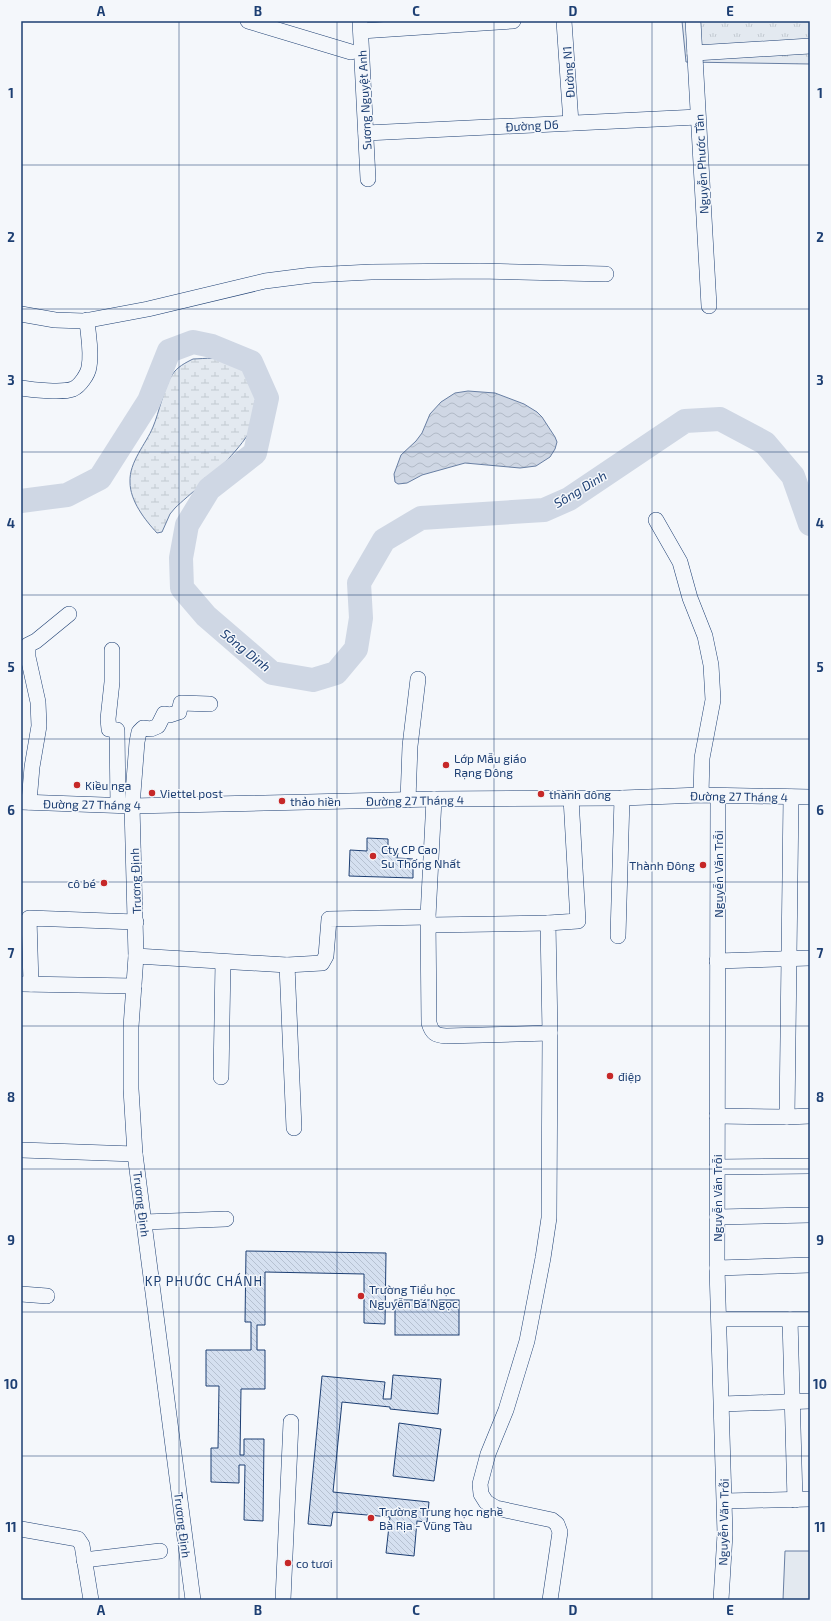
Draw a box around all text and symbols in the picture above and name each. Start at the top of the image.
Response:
text: A [97,3,106,19]
text: B [254,3,262,19]
text: C [412,3,420,19]
text: D [569,3,578,19]
text: E [726,3,734,19]
street label: Đường N1 [559,46,577,98]
street label: Sương Nguyệt Anh [354,49,375,150]
text: 1 [8,85,14,101]
text: 1 [817,85,823,101]
street label: Nguyễn Phước Tần [691,114,711,214]
street label: Đường D6 [505,117,559,133]
text: 2 [7,229,15,245]
text: 2 [816,229,824,245]
text: 3 [7,372,15,388]
text: 3 [816,372,824,388]
water label: Sông Dinh [550,467,610,511]
text: 4 [7,515,15,531]
text: 4 [816,515,824,531]
water label: Sông Dinh [218,625,274,675]
text: 5 [7,659,15,675]
text: 5 [816,659,824,675]
place label: Lớp Mẫu giáo Rạng Đông [454,751,527,780]
marker: Lớp Mẫu giáo Rạng Đông [441,760,451,770]
place label: Kiều nga [85,778,131,792]
marker: Kiều nga [72,780,82,790]
place label: Viettel post [160,786,223,800]
place label: thành đông [549,787,611,801]
marker: Viettel post [147,788,157,798]
street label: Đường 27 Tháng 4 [690,788,788,804]
marker: thành đông [536,789,546,799]
street label: Đường 27 Tháng 4 [366,792,464,808]
place label: thảo hiền [290,794,341,808]
street label: Đường 27 Tháng 4 [43,796,141,812]
marker: thảo hiền [277,796,287,806]
text: 6 [7,802,15,818]
text: 6 [816,802,824,818]
street label: Nguyễn Văn Trỗi [711,830,725,918]
place label: Cty CP Cao Su Thống Nhất [381,842,461,870]
street label: Trương Định [127,848,144,914]
marker: Cty CP Cao Su Thống Nhất [368,851,378,861]
place label: Thành Đông [629,858,695,872]
marker: Thành Đông [698,860,708,870]
place label: cô bé [67,876,96,890]
marker: cô bé [99,878,109,888]
text: 7 [8,945,15,961]
text: 7 [817,945,824,961]
place label: điệp [618,1069,641,1084]
marker: điệp [605,1071,615,1081]
text: 8 [7,1089,15,1105]
text: 8 [816,1089,824,1105]
street label: Nguyễn Văn Trỗi [710,1154,724,1242]
street label: Trương Định [130,1170,153,1238]
text: 9 [7,1232,15,1248]
text: 9 [816,1232,824,1248]
district label: KP PHƯỚC CHÁNH [145,1272,263,1289]
place label: Trường Tiểu học Nguyễn Bá Ngọc [369,1282,458,1311]
marker: Trường Tiểu học Nguyễn Bá Ngọc [356,1291,366,1301]
text: 10 [4,1376,18,1392]
text: 10 [813,1376,827,1392]
street label: Nguyễn Văn Trỗi [715,1478,731,1566]
street label: Trương Định [171,1491,194,1559]
place label: Trường Trung học nghề Bà Rịa - Vũng Tàu [379,1504,503,1533]
marker: Trường Trung học nghề Bà Rịa - Vũng Tàu [366,1513,376,1523]
text: 11 [5,1519,17,1535]
text: 11 [814,1519,826,1535]
place label: co tươi [296,1556,333,1570]
marker: co tươi [283,1558,293,1568]
text: A [97,1602,106,1618]
text: B [254,1602,262,1618]
text: C [412,1602,420,1618]
text: D [569,1602,578,1618]
text: E [726,1602,734,1618]

